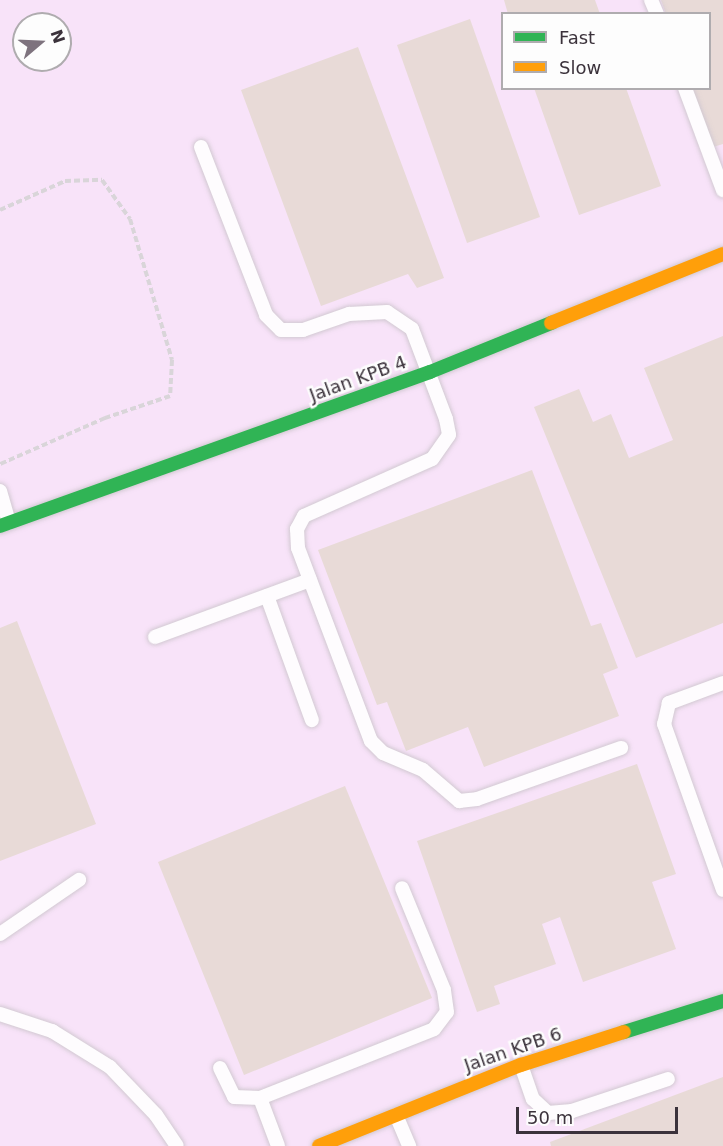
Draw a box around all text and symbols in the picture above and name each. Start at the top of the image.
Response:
north arrow [12,12,72,72]
legend [501,12,711,90]
text: N [46,27,69,46]
text: Fast [559,27,595,48]
text: Slow [559,57,601,78]
street label: Jalan KPB 4 [307,351,409,407]
street label: Jalan KPB 6 [461,1023,565,1077]
scale bar [519,1095,681,1133]
text: 50 m [527,1107,573,1128]

